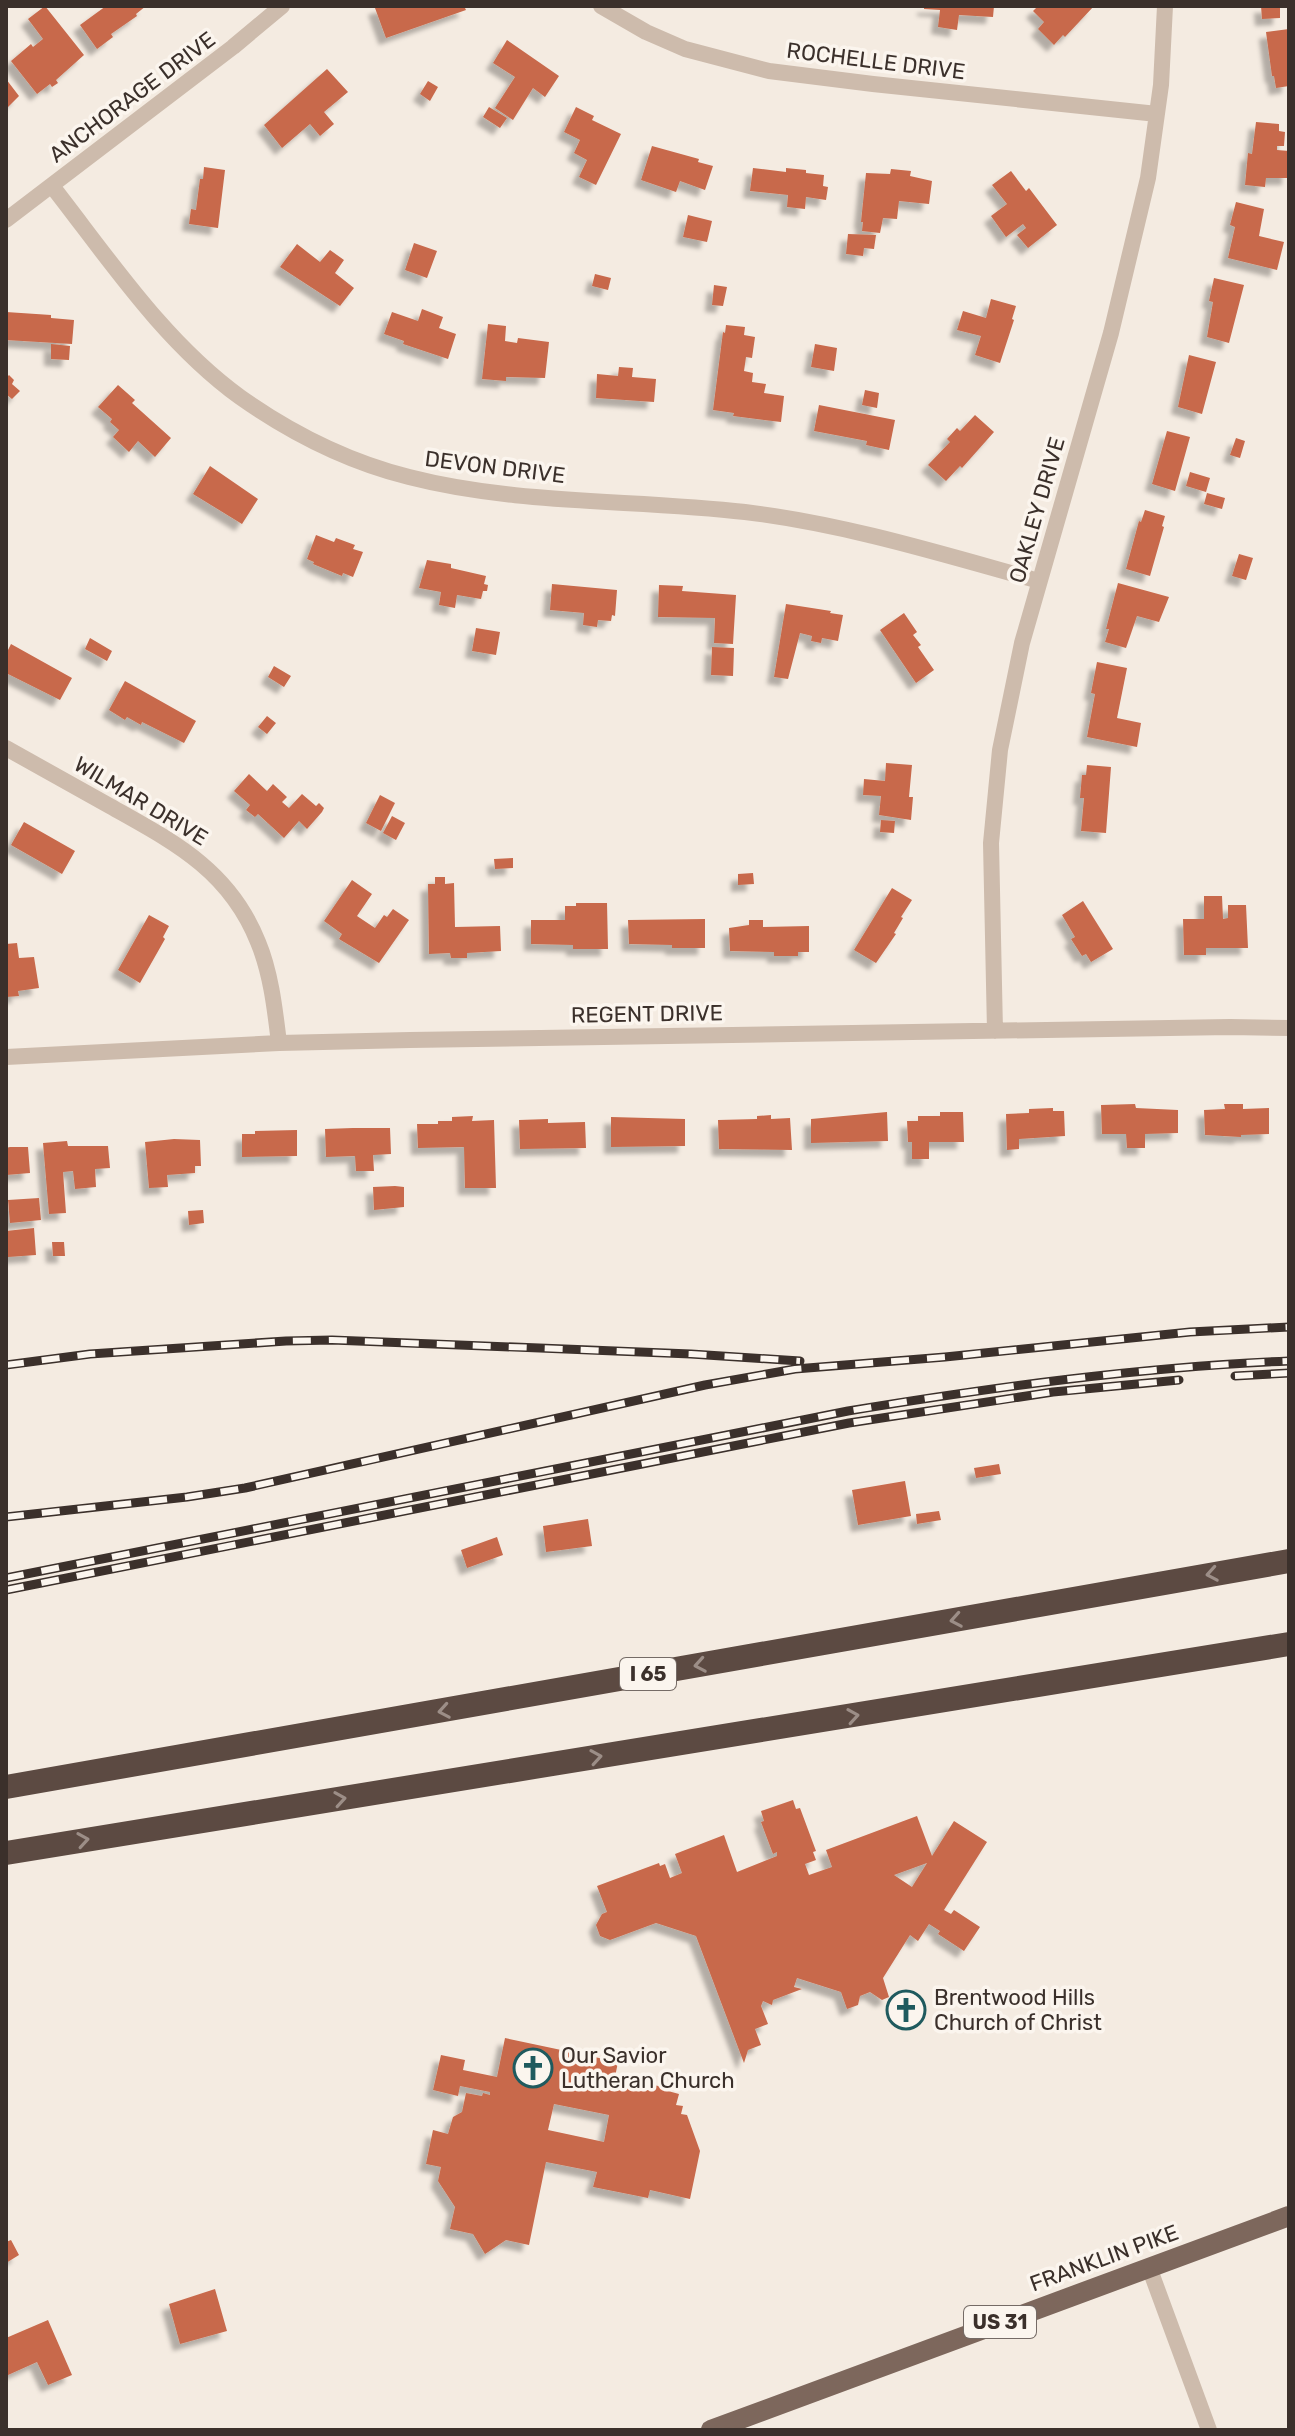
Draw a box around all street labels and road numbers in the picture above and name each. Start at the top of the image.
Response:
street label: ANCHORAGE DRIVE [44,26,220,168]
street label: ROCHELLE DRIVE [785,37,967,85]
street label: OAKLEY DRIVE [1003,434,1071,586]
street label: DEVON DRIVE [423,445,567,489]
street label: WILMAR DRIVE [69,750,213,852]
street label: REGENT DRIVE [571,999,723,1029]
road number: I 65 [620,1658,676,1690]
street label: FRANKLIN PIKE [1026,2219,1182,2297]
road number: US 31 [964,2306,1036,2338]

